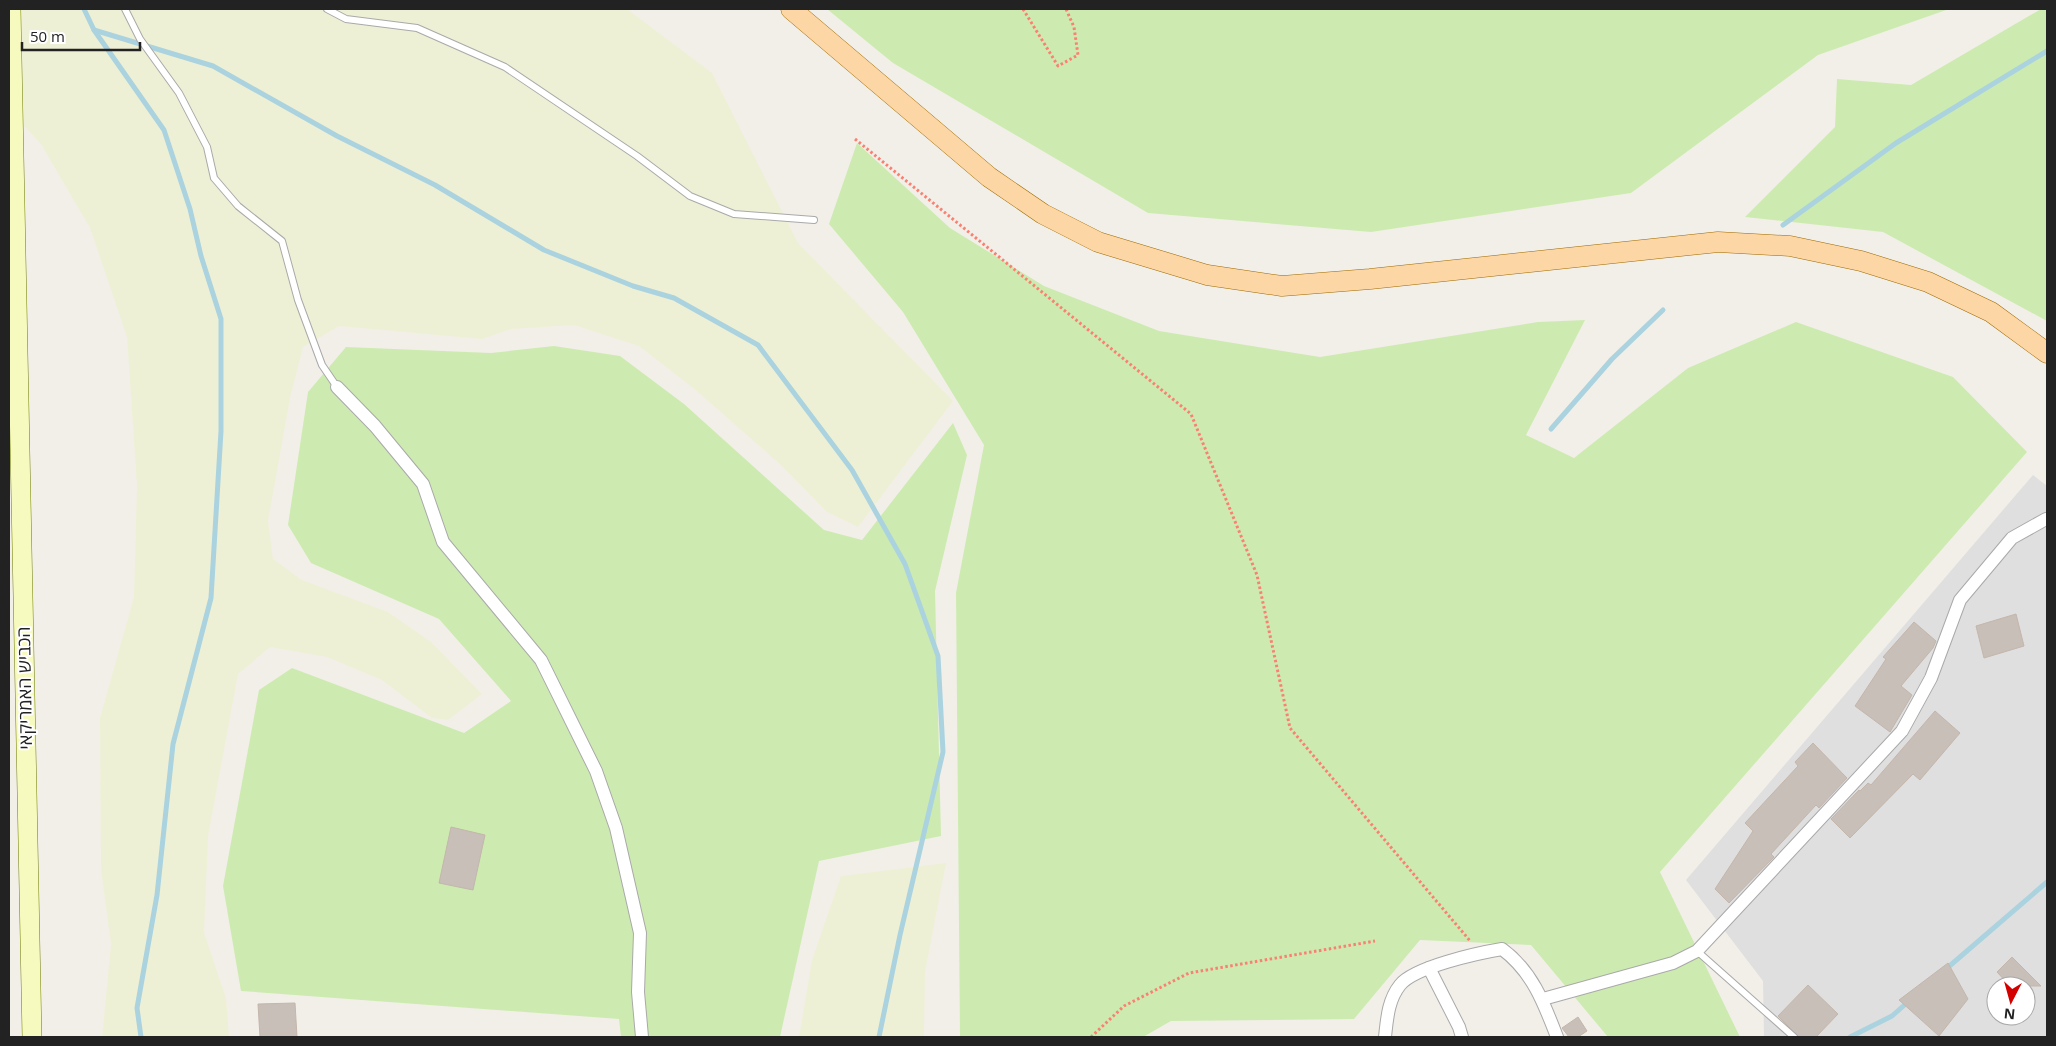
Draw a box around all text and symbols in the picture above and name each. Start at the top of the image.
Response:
scale bar [22,20,140,52]
text: 50 m [30,26,65,46]
street label: הכביש האמריקאי [11,626,37,750]
north arrow [1986,976,2036,1026]
text: N [2003,1004,2016,1024]

